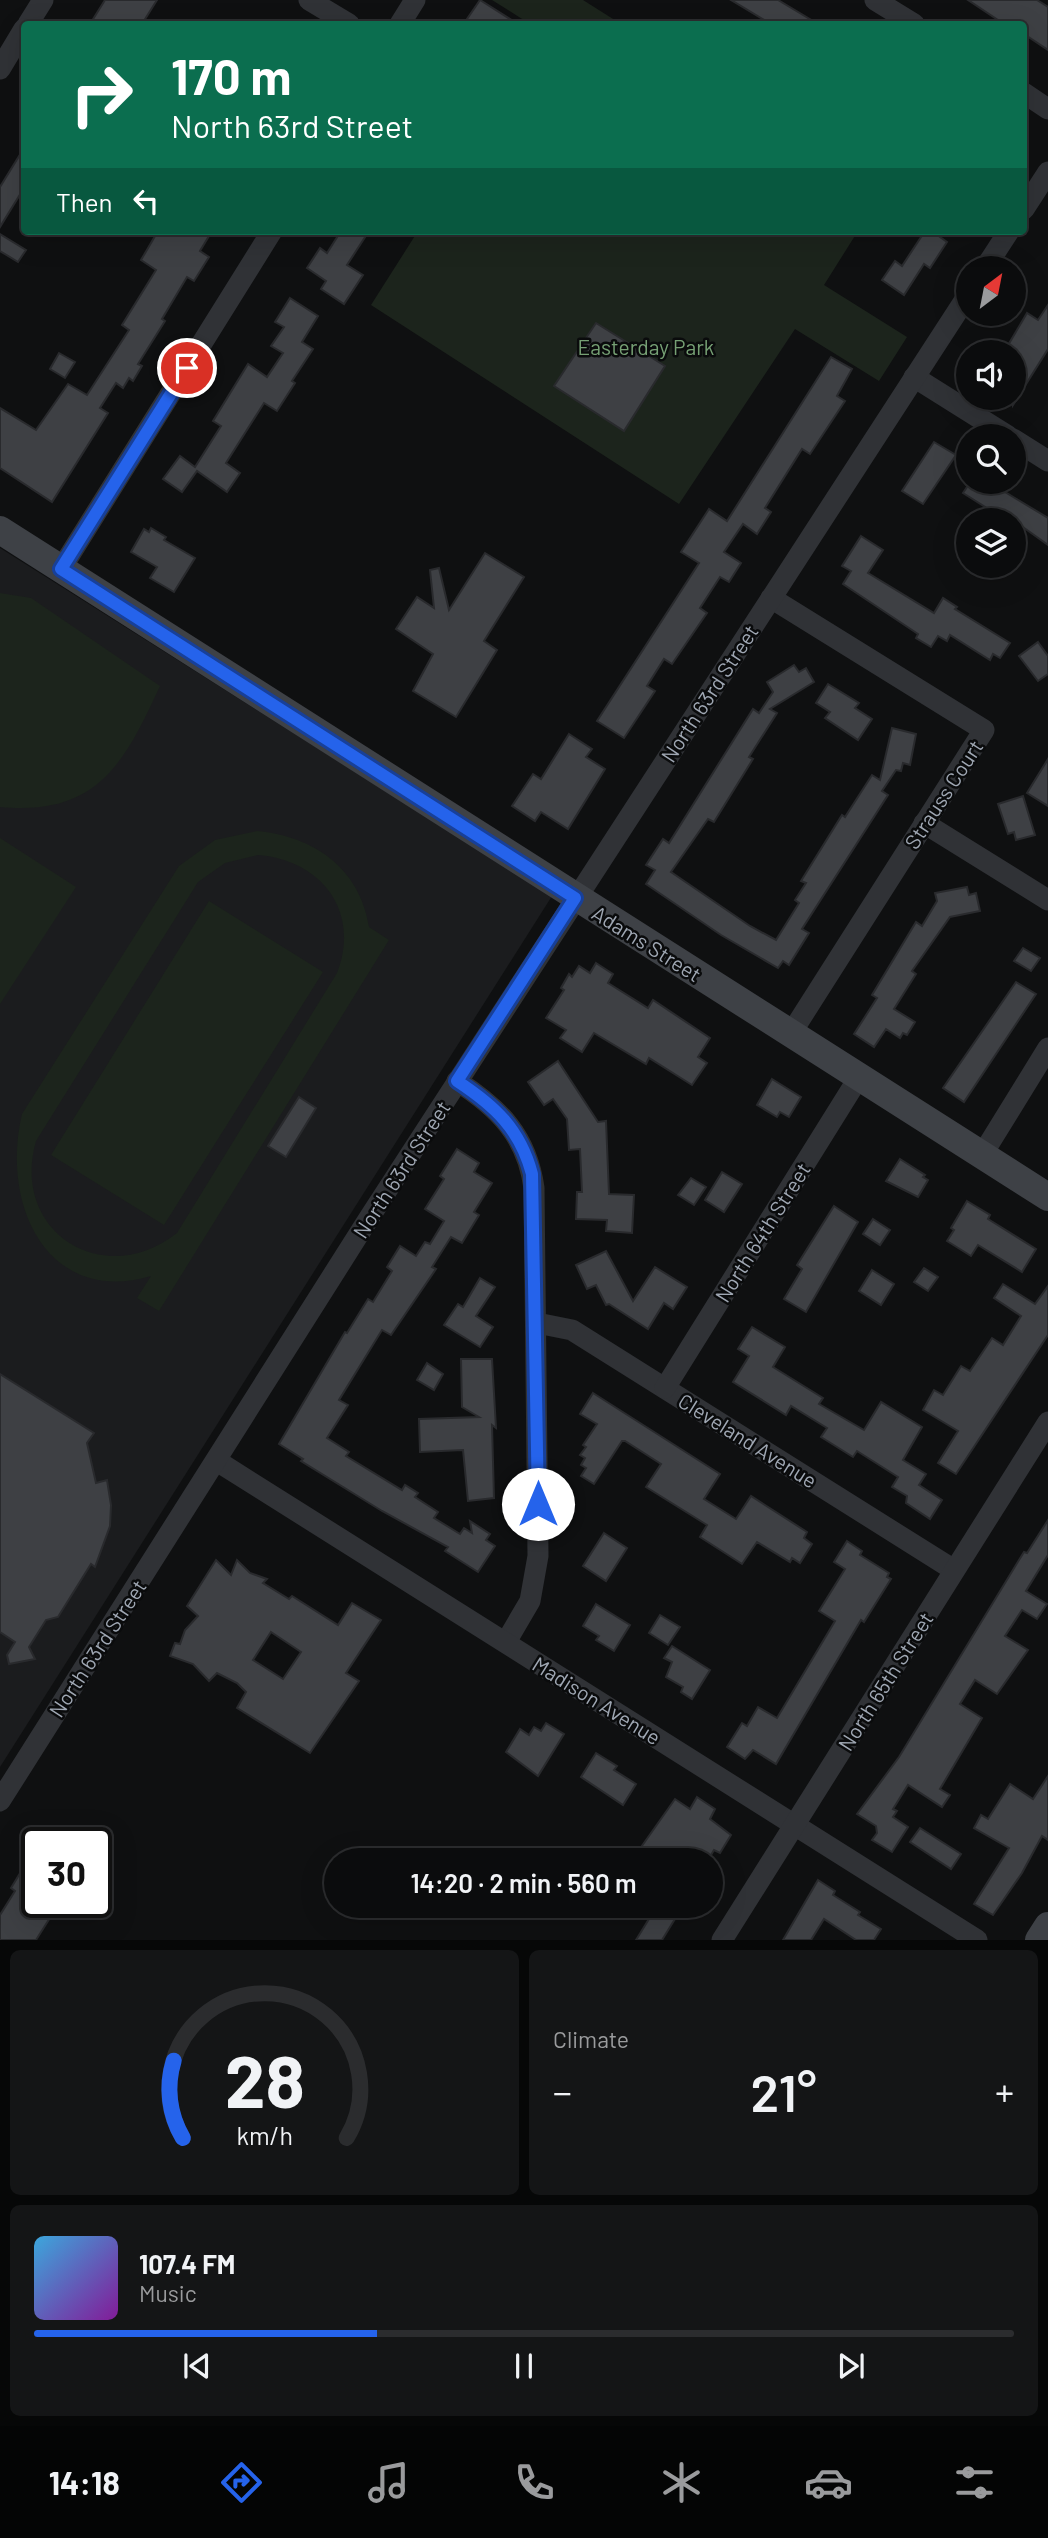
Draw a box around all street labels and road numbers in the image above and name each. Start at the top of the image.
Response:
street label: North 63rd Street [655,620,763,766]
street label: Strauss Court [899,735,987,853]
street label: Adams Street [588,900,706,986]
street label: North 63rd Street [347,1096,455,1242]
street label: North 64th Street [709,1158,815,1306]
street label: Cleveland Avenue [674,1387,822,1493]
street label: North 63rd Street [43,1575,151,1721]
street label: North 65th Street [832,1607,938,1755]
street label: Madison Avenue [528,1651,666,1749]

